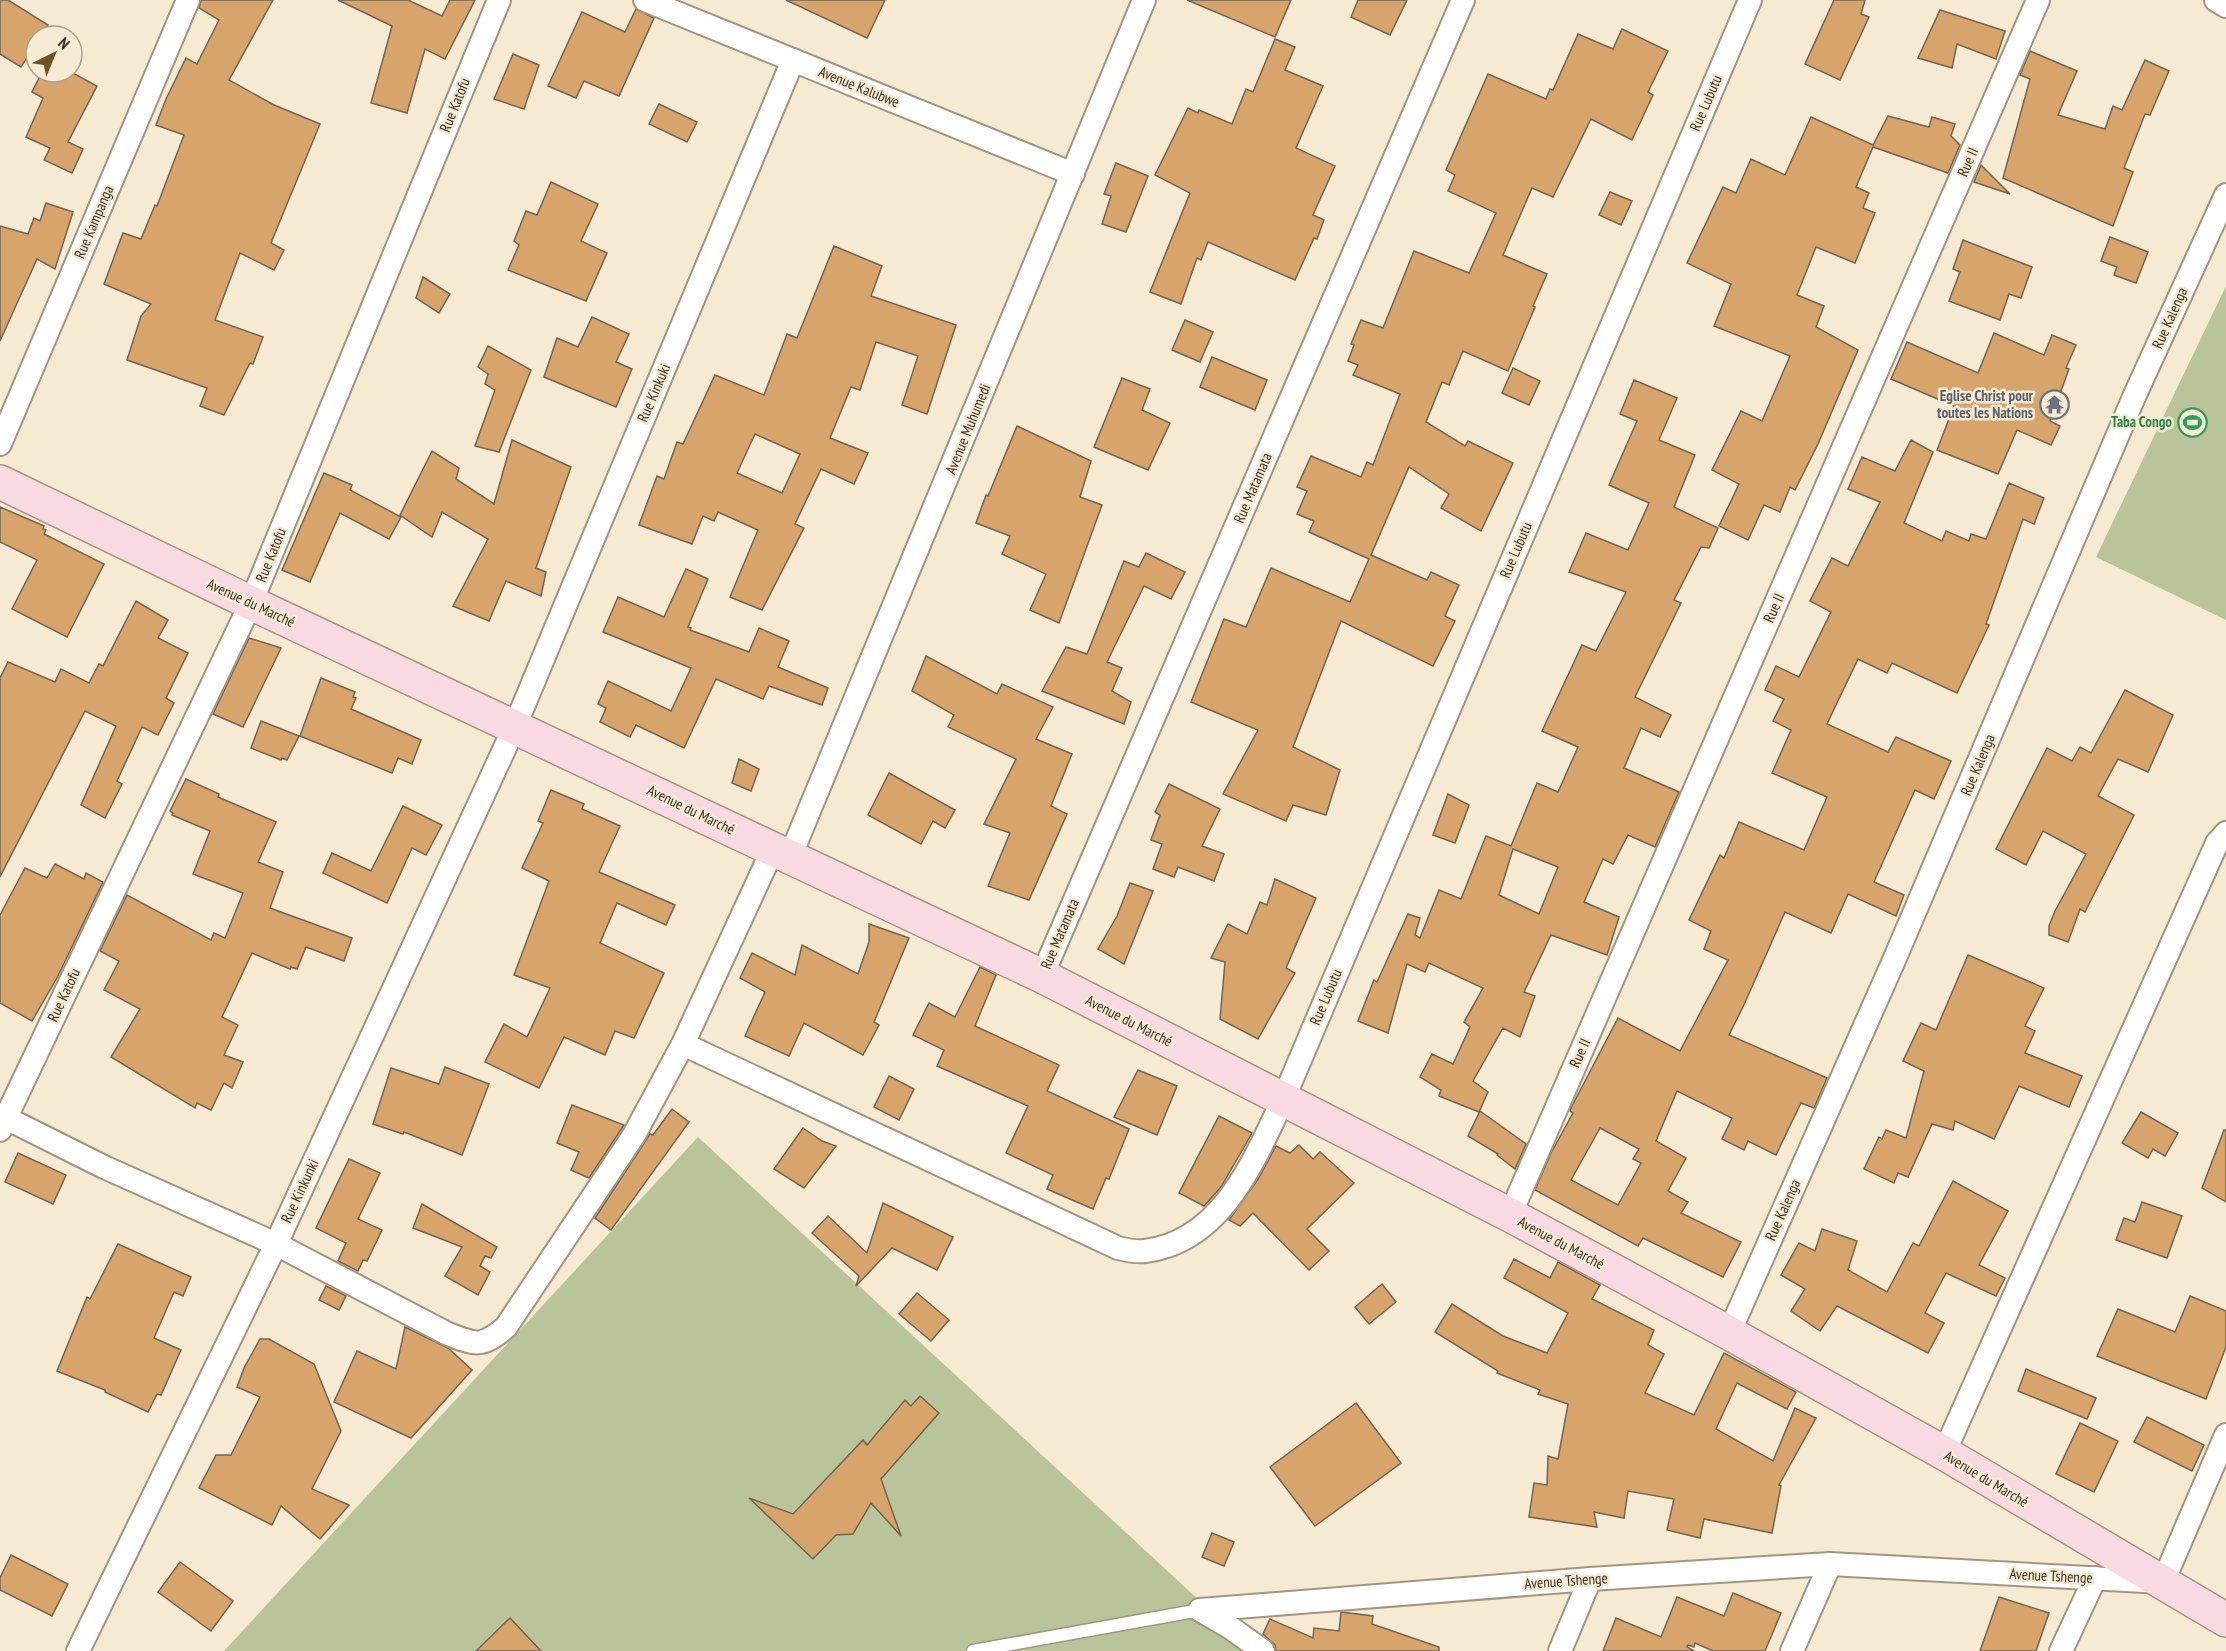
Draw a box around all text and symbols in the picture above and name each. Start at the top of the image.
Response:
north arrow [24,24,84,84]
text: N [54,33,74,53]
street label: Avenue Kalubwe [816,62,902,111]
street label: Rue Lubutu [1685,72,1726,134]
street label: Rue Katofu [435,75,474,135]
street label: Rue II [1953,144,1982,179]
street label: Rue Kampanga [70,182,117,261]
street label: Rue Kalenga [2148,284,2191,351]
street label: Rue Kinkuki [633,361,674,425]
street label: Avenue Muhumedi [941,381,994,477]
place label: Eglise Christ pour toutes les Nations [1937,386,2034,422]
temple icon: Eglise Christ pour toutes les Nations [2038,389,2070,421]
sports icon: Taba Congo [2177,406,2209,438]
place label: Taba Congo [2111,412,2172,431]
street label: Rue Matamata [1229,450,1276,526]
street label: Rue Lubutu [1495,519,1536,581]
street label: Rue Katofu [251,525,290,585]
street label: Avenue du Marché [204,574,298,631]
street label: Rue II [1759,590,1788,625]
street label: Rue Kalenga [1956,731,1999,798]
street label: Avenue du Marché [644,780,738,839]
street label: Rue Matamata [1036,896,1083,972]
street label: Rue Katofu [43,965,84,1025]
street label: Rue Lubutu [1305,966,1346,1028]
street label: Avenue du Marché [1083,991,1176,1051]
street label: Rue II [1565,1035,1594,1070]
street label: Rue Kinkunki [277,1156,323,1226]
street label: Rue Kalenga [1761,1176,1804,1243]
street label: Avenue du Marché [1515,1212,1608,1273]
street label: Avenue du Marché [1941,1446,2032,1511]
street label: Avenue Tshenge [2009,1564,2093,1587]
street label: Avenue Tshenge [1524,1568,1608,1593]

